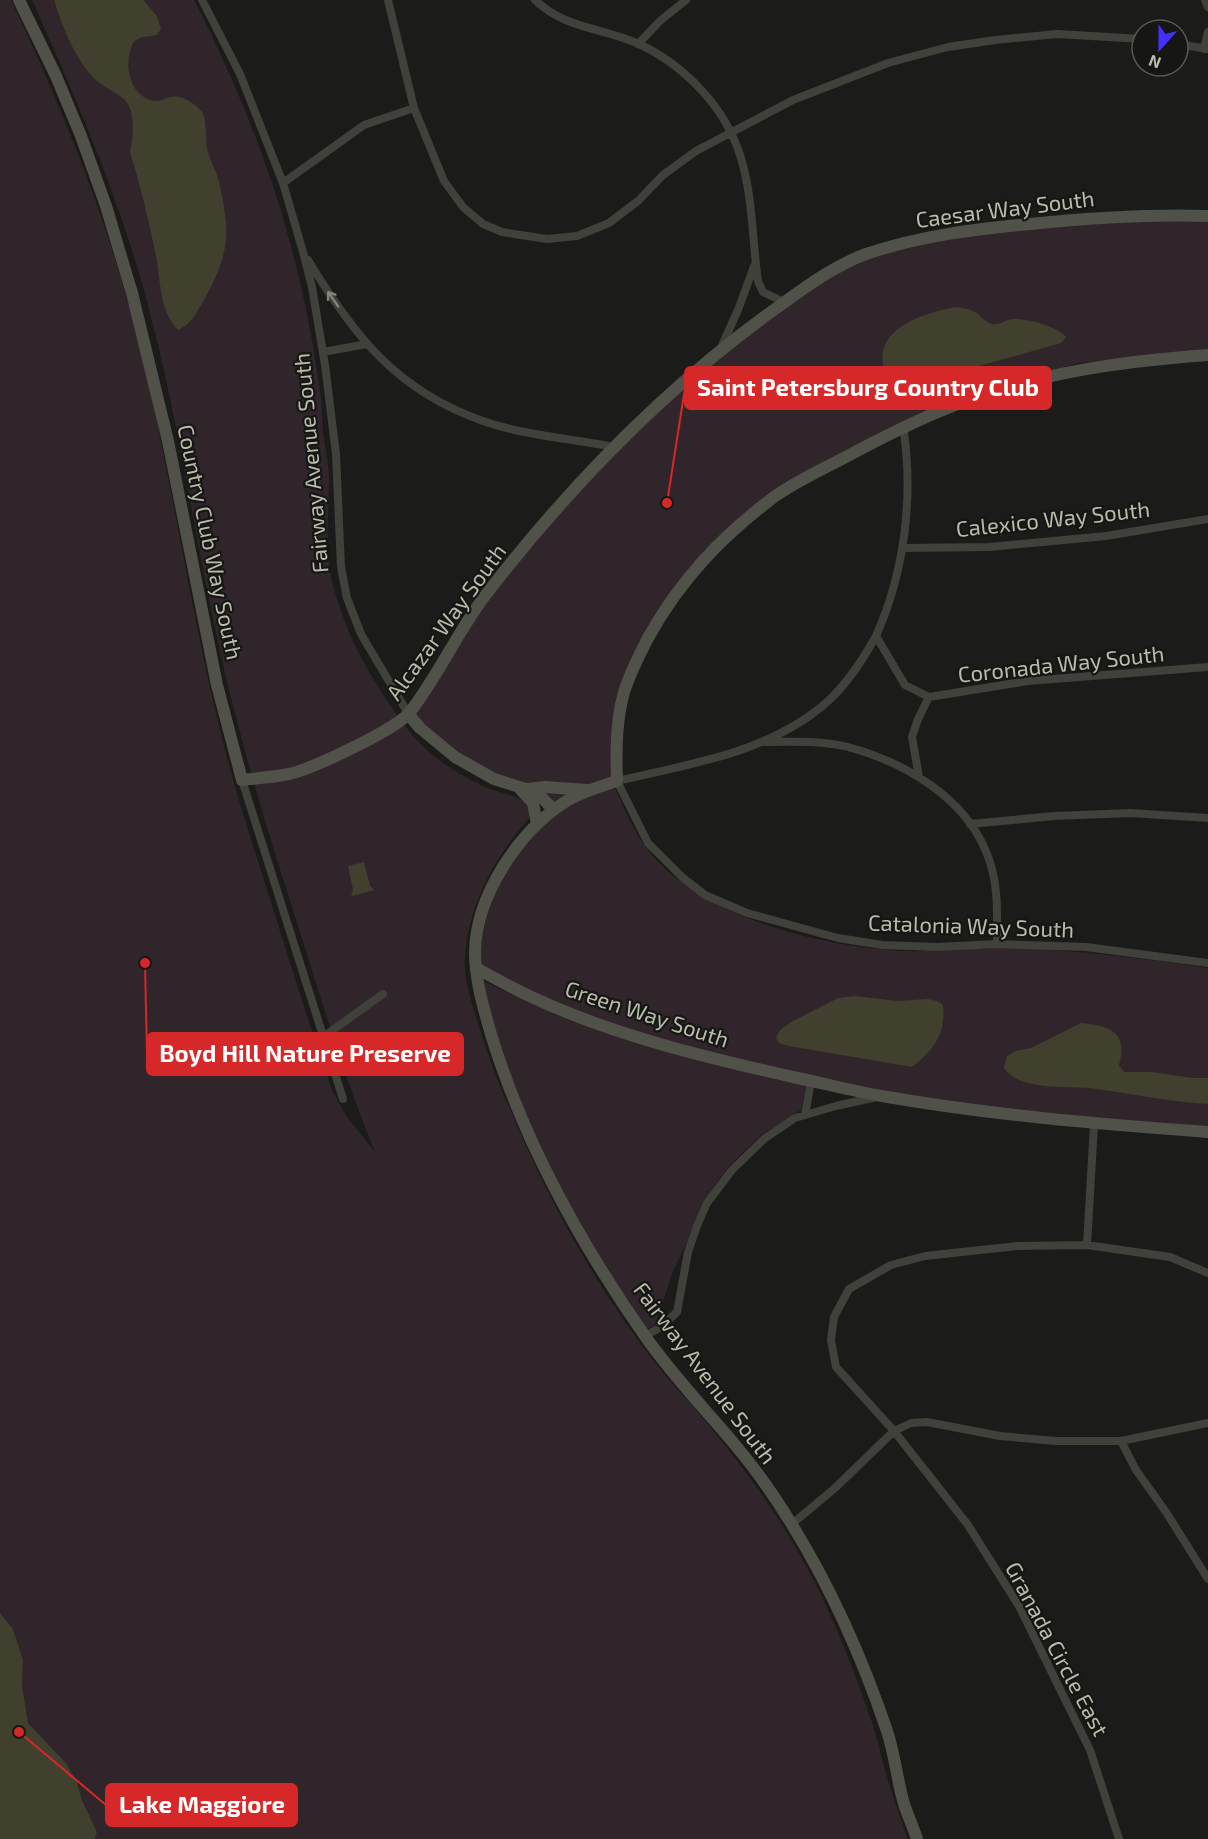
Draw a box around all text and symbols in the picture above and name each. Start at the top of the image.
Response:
north arrow [1130,18,1190,78]
text: N [1146,52,1163,73]
street label: Caesar Way South [914,184,1096,232]
one-way arrow [327,292,339,308]
street label: Fairway Avenue South [287,352,333,574]
callout: Saint Petersburg Country Club [685,367,1051,409]
text: Saint Petersburg Country Club [697,372,1039,401]
street label: Country Club Way South [173,422,249,662]
street label: Calexico Way South [955,495,1151,541]
street label: Alcazar Way South [380,538,511,705]
street label: Coronada Way South [956,639,1165,687]
street label: Catalonia Way South [867,908,1075,942]
street label: Green Way South [562,974,732,1052]
callout: Boyd Hill Nature Preserve [147,1033,463,1075]
text: Boyd Hill Nature Preserve [159,1038,451,1067]
street label: Fairway Avenue South [629,1277,783,1468]
street label: Granada Circle East [1001,1557,1115,1740]
callout: Lake Maggiore [106,1784,297,1826]
text: Lake Maggiore [119,1789,285,1818]

